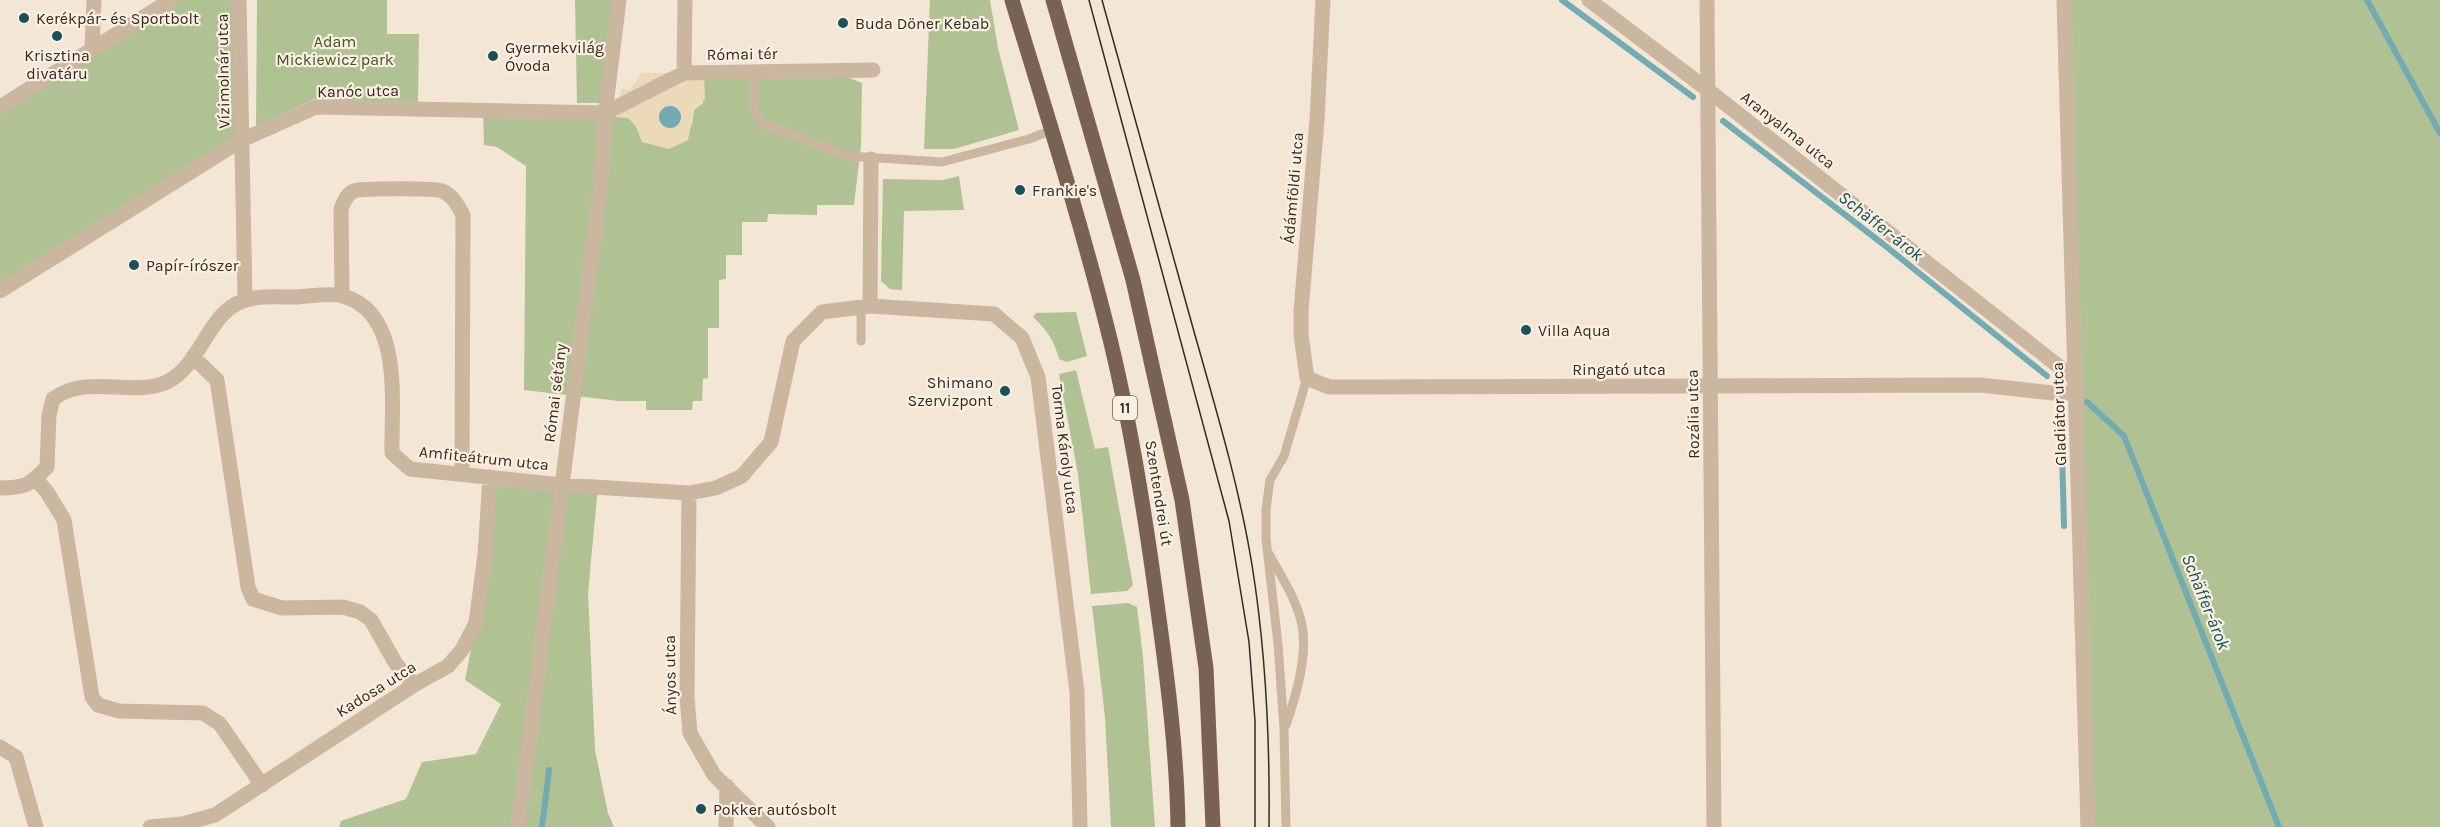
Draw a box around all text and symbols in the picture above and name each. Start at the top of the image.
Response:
place label: Kerékpár- és Sportbolt [36,9,199,28]
marker: Kerékpár- és Sportbolt [17,11,31,25]
street label: Vízimolnár utca [212,13,234,129]
place label: Buda Döner Kebab [855,14,989,33]
marker: Buda Döner Kebab [836,16,850,30]
marker: Krisztina divatáru [50,29,64,43]
park label: Adam Mickiewicz park [276,32,394,69]
place label: Gyermekvilág Óvoda [505,38,604,75]
street label: Római tér [706,44,778,64]
place label: Krisztina divatáru [24,46,90,83]
marker: Gyermekvilág Óvoda [486,49,500,63]
street label: Kanóc utca [317,81,399,101]
street label: Aranyalma utca [1737,87,1839,173]
street label: Ádámföldi utca [1279,131,1307,245]
place label: Frankie's [1032,181,1097,200]
marker: Frankie's [1013,183,1027,197]
water label: Schäffer-árok [1834,186,1928,266]
place label: Papír-írószer [146,256,239,275]
marker: Papír-írószer [127,258,141,272]
place label: Villa Aqua [1538,321,1610,340]
marker: Villa Aqua [1519,323,1533,337]
street label: Római sétány [540,342,571,444]
street label: Ringató utca [1572,360,1666,379]
street label: Gladiátor utca [2048,362,2070,466]
street label: Rozália utca [1683,369,1703,459]
place label: Shimano Szervizpont [908,373,993,410]
street label: Torma Károly utca [1048,383,1082,515]
marker: Shimano Szervizpont [998,384,1012,398]
road number: 11 [1113,396,1137,420]
street label: Szentendrei út [1141,439,1177,547]
street label: Amfiteátrum utca [418,442,550,474]
water label: Schäffer-árok [2177,551,2236,654]
street label: Ányos utca [660,635,680,715]
street label: Kadosa utca [333,657,419,721]
place label: Pokker autósbolt [713,800,837,819]
marker: Pokker autósbolt [694,802,708,816]

